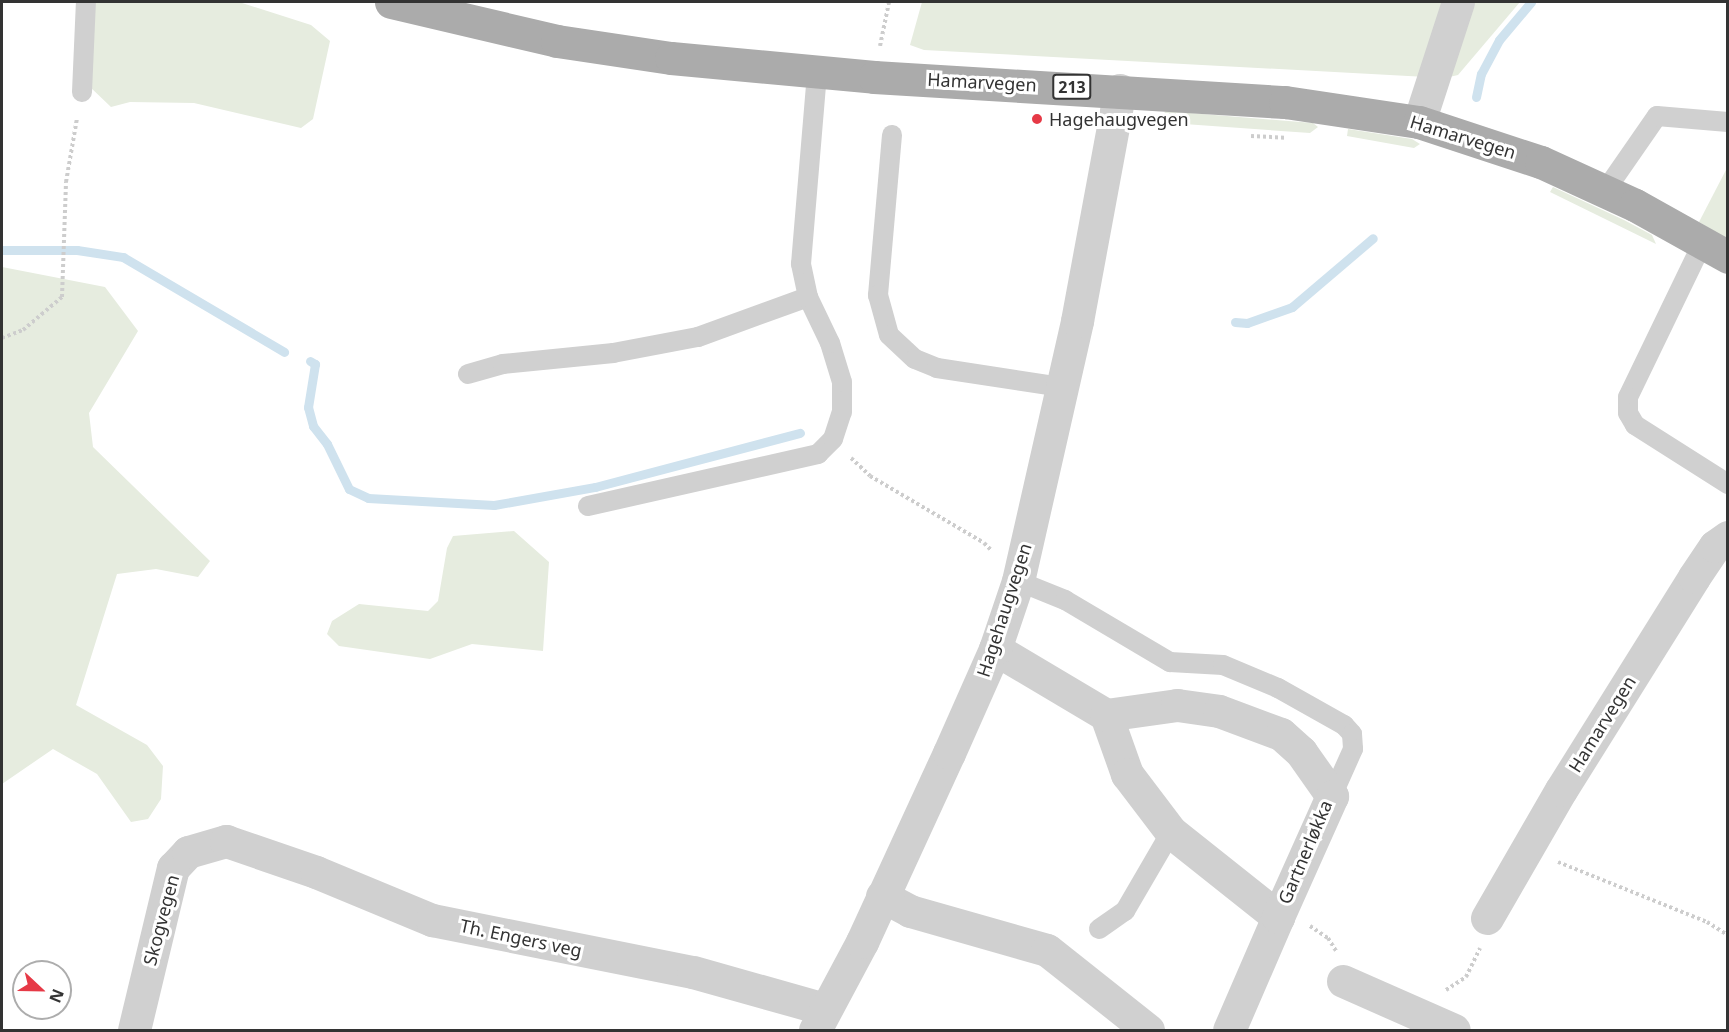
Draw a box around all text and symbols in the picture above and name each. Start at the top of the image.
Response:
street label: Hamarvegen [927,68,1037,96]
road number: 213 [1051,74,1093,100]
place label: Hagehaugvegen [1049,108,1189,130]
street label: Hamarvegen [1408,111,1518,163]
marker: Hagehaugvegen [1030,112,1044,126]
street label: Hagehaugvegen [972,540,1036,680]
street label: Hamarvegen [1564,672,1640,776]
street label: Gartnerløkka [1273,797,1337,907]
street label: Skogvegen [139,872,183,968]
street label: Th. Engers veg [458,915,584,961]
north arrow [12,960,72,1020]
text: N [44,986,69,1006]

